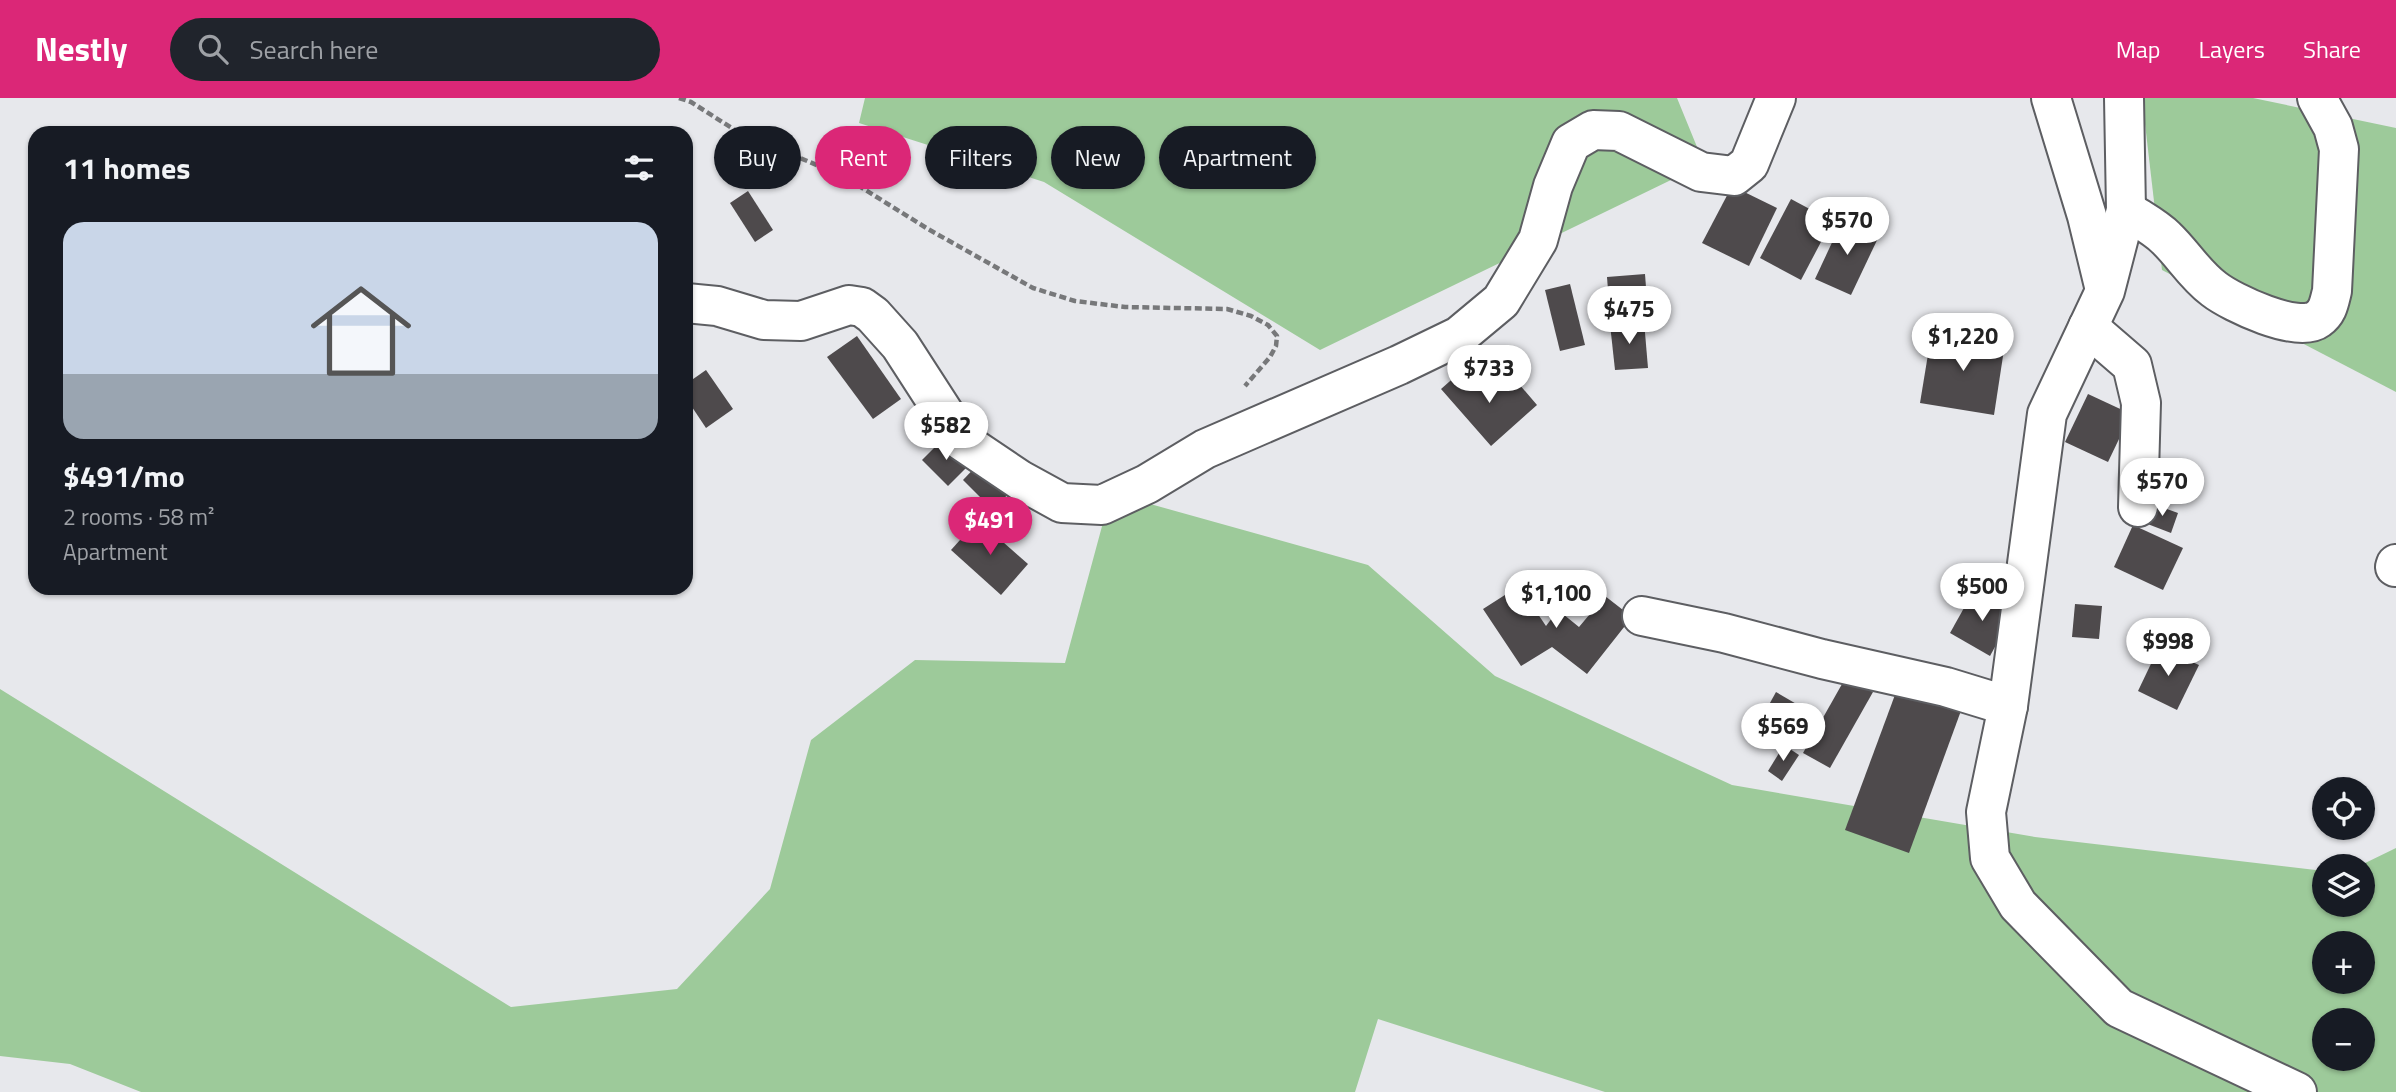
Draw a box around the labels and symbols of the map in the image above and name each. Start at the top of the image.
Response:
pin: $570 [1806,198,1888,257]
pin: $475 [1588,286,1670,346]
pin: $1,220 [1906,314,2020,373]
pin: $733 [1448,345,1530,405]
pin: $582 [905,402,987,462]
pin: $570 [2121,458,2203,518]
pin: $491 [949,498,1031,557]
pin: $500 [1941,564,2023,623]
pin: $1,100 [1499,570,1613,630]
pin: $998 [2127,618,2209,678]
pin: $569 [1742,704,1824,763]

